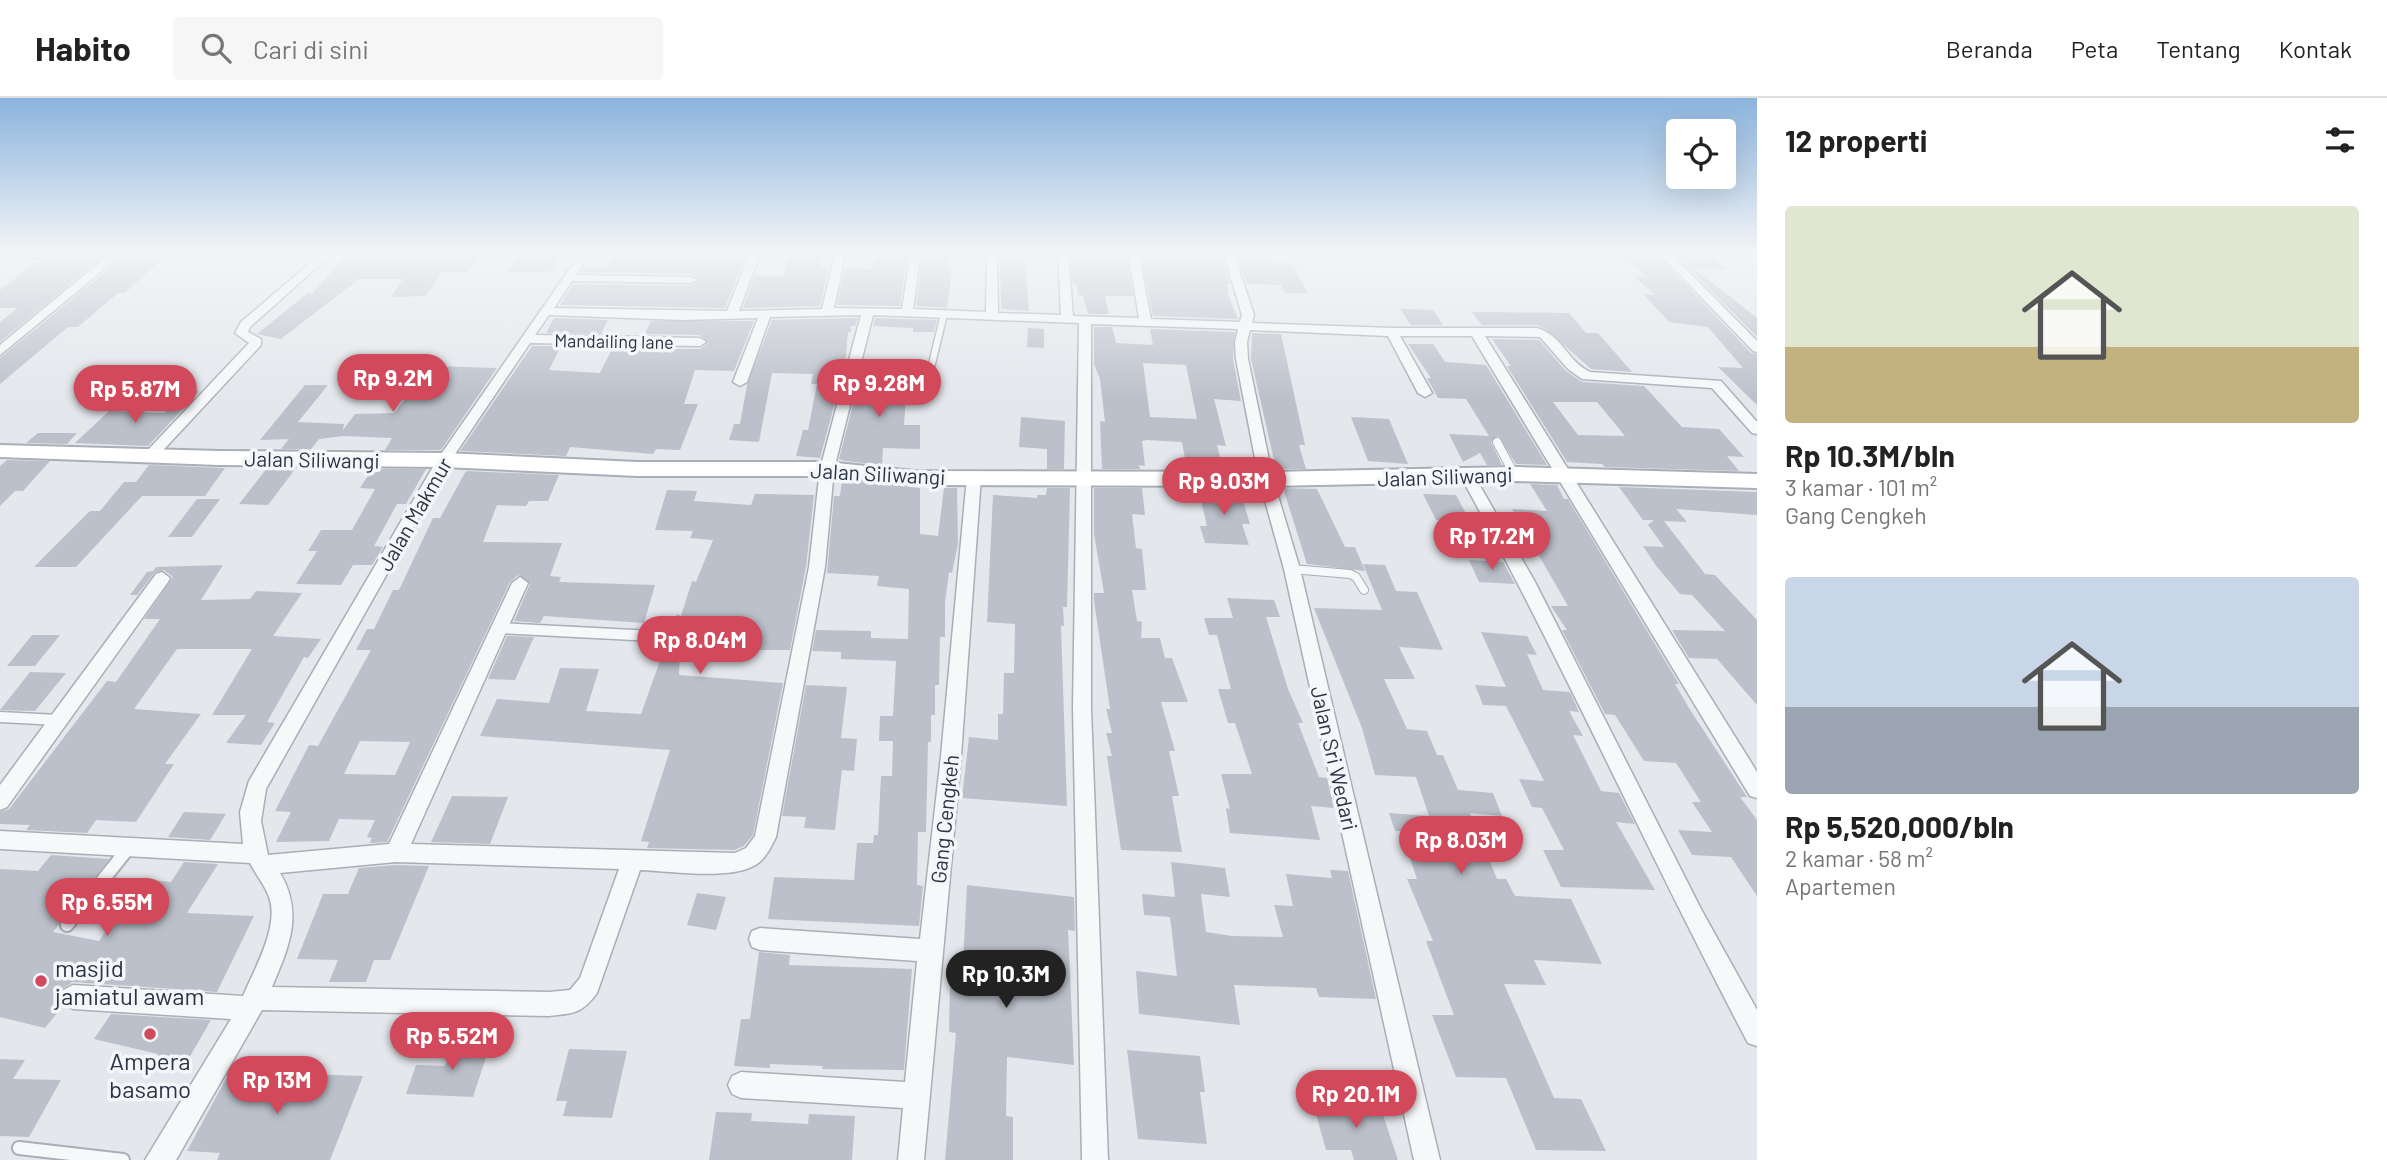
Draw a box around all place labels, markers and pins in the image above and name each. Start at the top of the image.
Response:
pin: Rp 9.2M [328,354,458,414]
pin: Rp 9.28M [807,360,951,419]
pin: Rp 5.87M [63,366,207,425]
pin: Rp 9.03M [1152,458,1296,517]
pin: Rp 17.2M [1420,512,1564,572]
pin: Rp 8.04M [628,616,772,676]
pin: Rp 8.03M [1389,816,1533,876]
pin: Rp 6.55M [35,878,179,938]
pin: Rp 10.3M [934,950,1078,1010]
place label: masjid jamiatul awam [54,953,204,1010]
marker: masjid jamiatul awam [33,973,49,989]
pin: Rp 5.52M [380,1012,524,1072]
marker: Ampera basamo [142,1026,158,1042]
place label: Ampera basamo [109,1046,191,1103]
pin: Rp 13M [220,1056,334,1116]
pin: Rp 20.1M [1284,1070,1428,1130]

